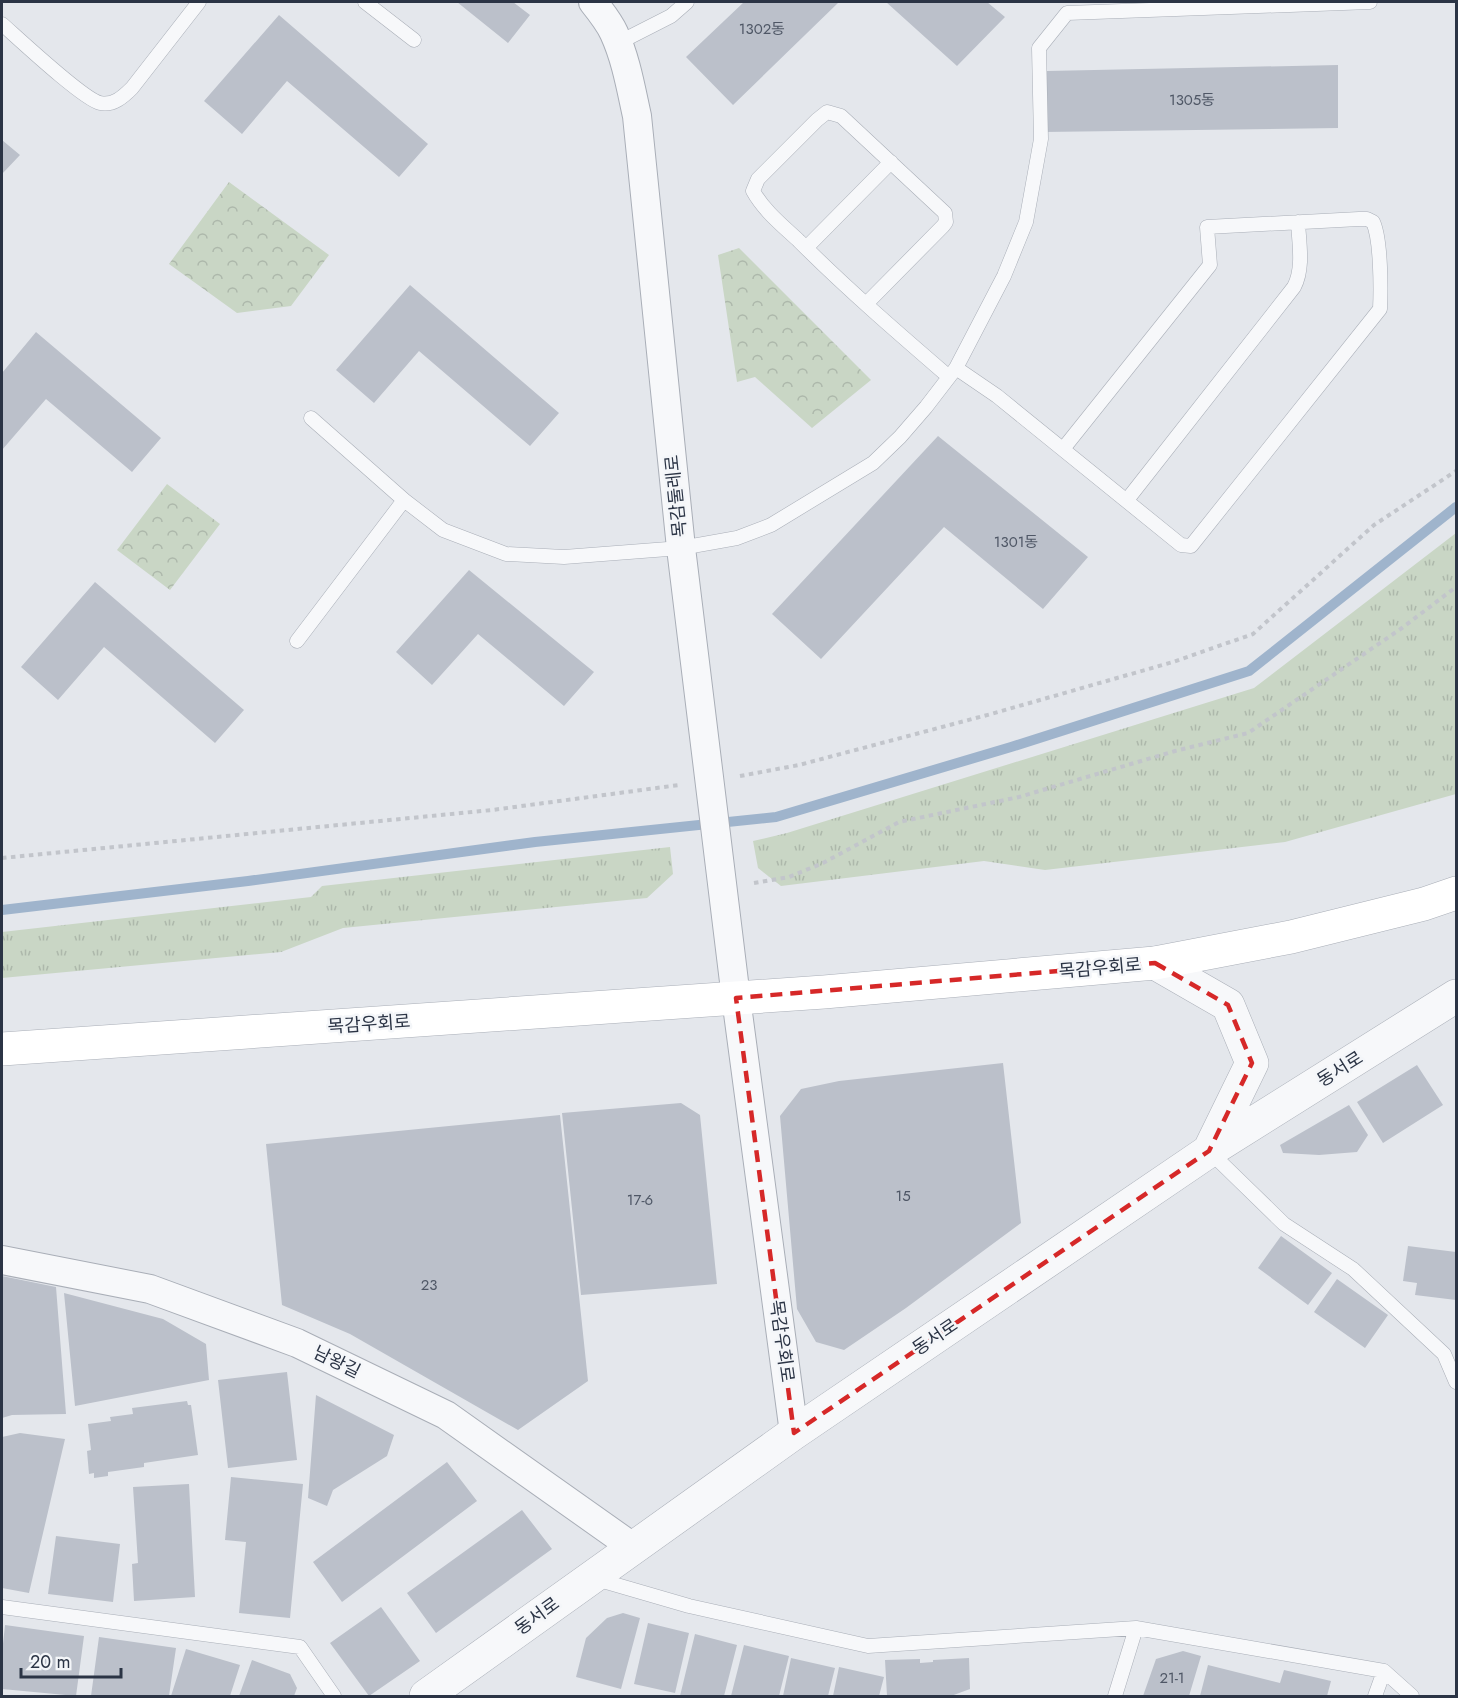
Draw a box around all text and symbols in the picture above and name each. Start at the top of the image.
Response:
house number: 1302동 [739,18,785,40]
house number: 1305동 [1169,89,1215,111]
street label: 목감둘레로 [659,453,693,539]
house number: 1301동 [994,531,1038,553]
street label: 목감우회로 [1058,951,1142,985]
street label: 목감우회로 [327,1008,411,1040]
street label: 동서로 [1312,1045,1368,1093]
house number: 15 [895,1185,911,1207]
house number: 17-6 [627,1189,653,1211]
house number: 23 [421,1274,437,1296]
street label: 목감우회로 [763,1298,801,1384]
street label: 동서로 [907,1312,963,1362]
street label: 남왕길 [309,1339,365,1385]
street label: 동서로 [509,1591,565,1641]
scale bar [21,1641,122,1679]
text: 20 m [30,1649,70,1675]
house number: 21-1 [1159,1667,1185,1689]

